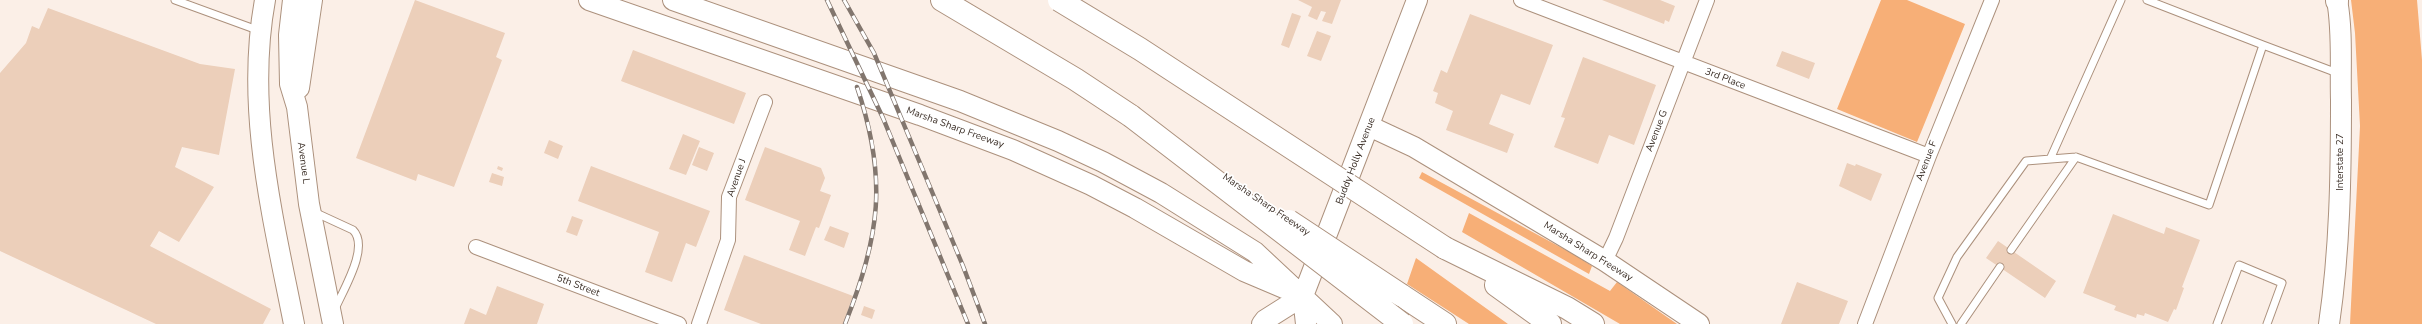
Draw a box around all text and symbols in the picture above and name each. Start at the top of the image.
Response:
street label: 3rd Place [1703,66,1747,92]
street label: Marsha Sharp Freeway [905,105,1005,151]
street label: Avenue G [1644,108,1670,154]
street label: Buddy Holly Avenue [1334,116,1378,206]
street label: Interstate 27 [2335,133,2347,191]
street label: Avenue F [1914,139,1940,183]
street label: Avenue L [294,141,312,185]
street label: Avenue J [725,157,749,199]
street label: Marsha Sharp Freeway [1220,171,1312,239]
street label: Marsha Sharp Freeway [1541,220,1635,284]
street label: 5th Street [555,272,601,300]

